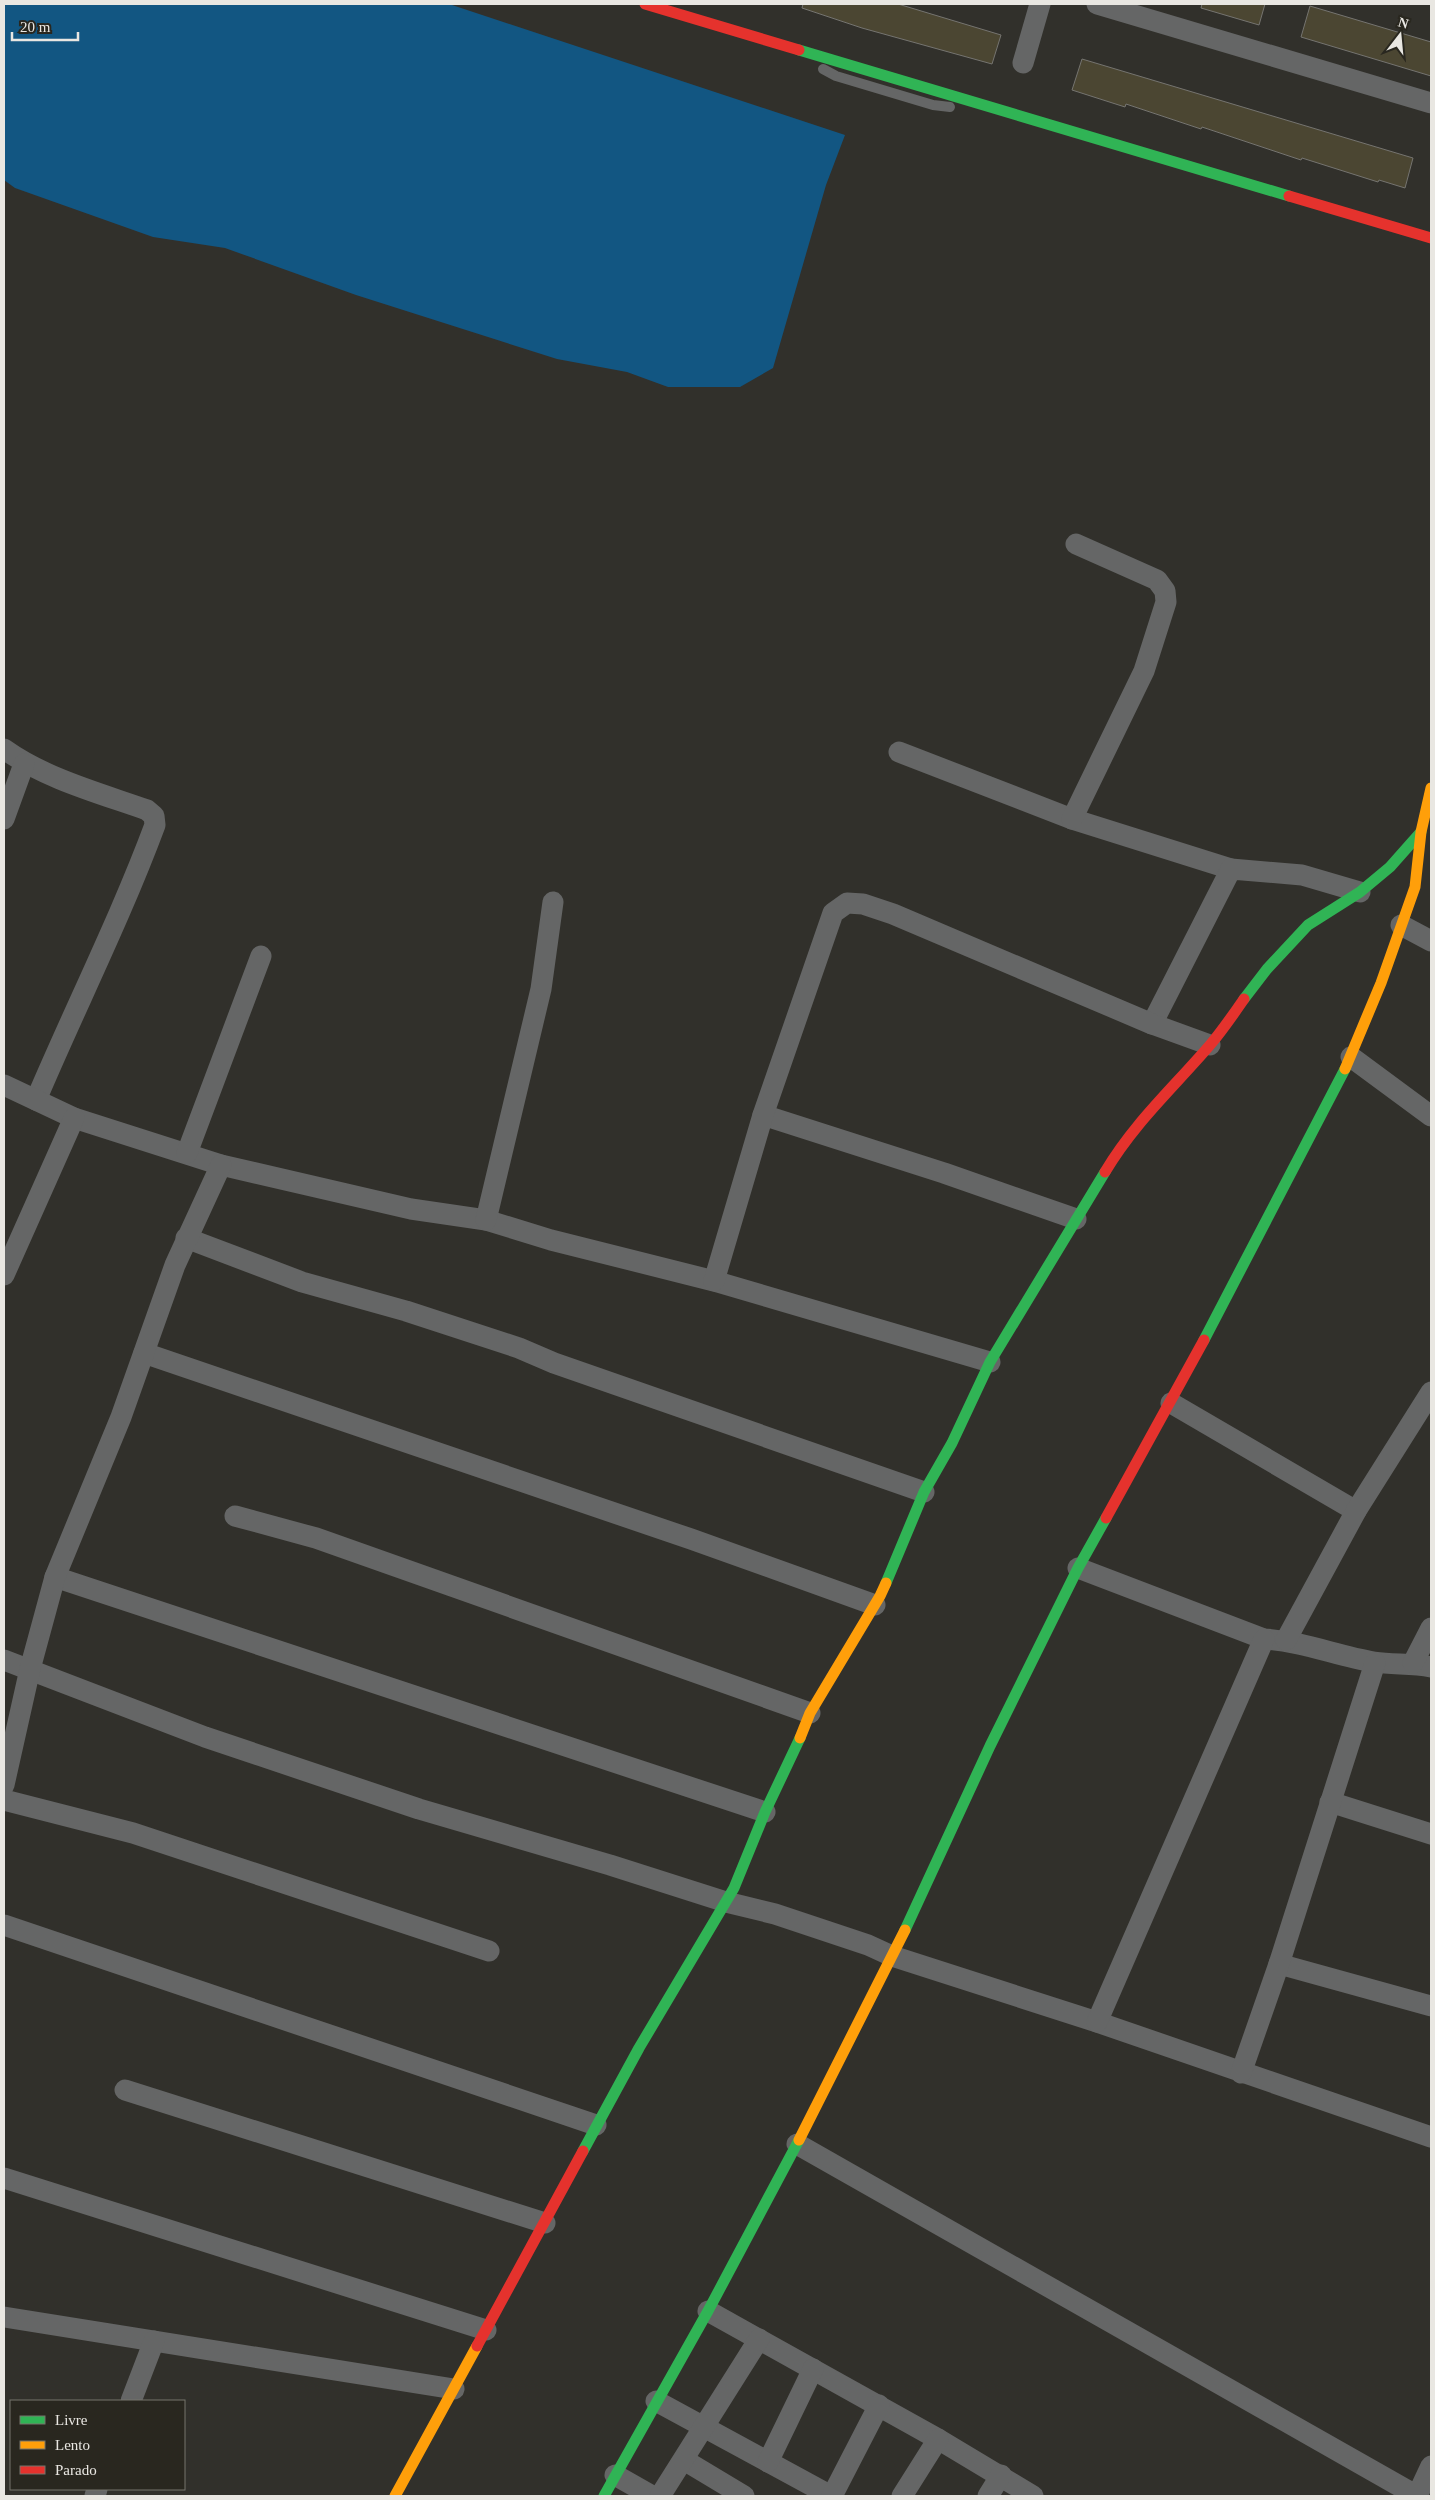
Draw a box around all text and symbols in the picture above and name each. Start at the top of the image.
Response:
scale bar [12,10,79,42]
north arrow [1375,10,1425,60]
text: N [1397,14,1410,32]
text: 20 m [20,19,51,35]
legend [10,2400,185,2490]
text: Livre [55,2412,88,2428]
text: Lento [55,2437,90,2453]
text: Parado [55,2462,97,2478]

